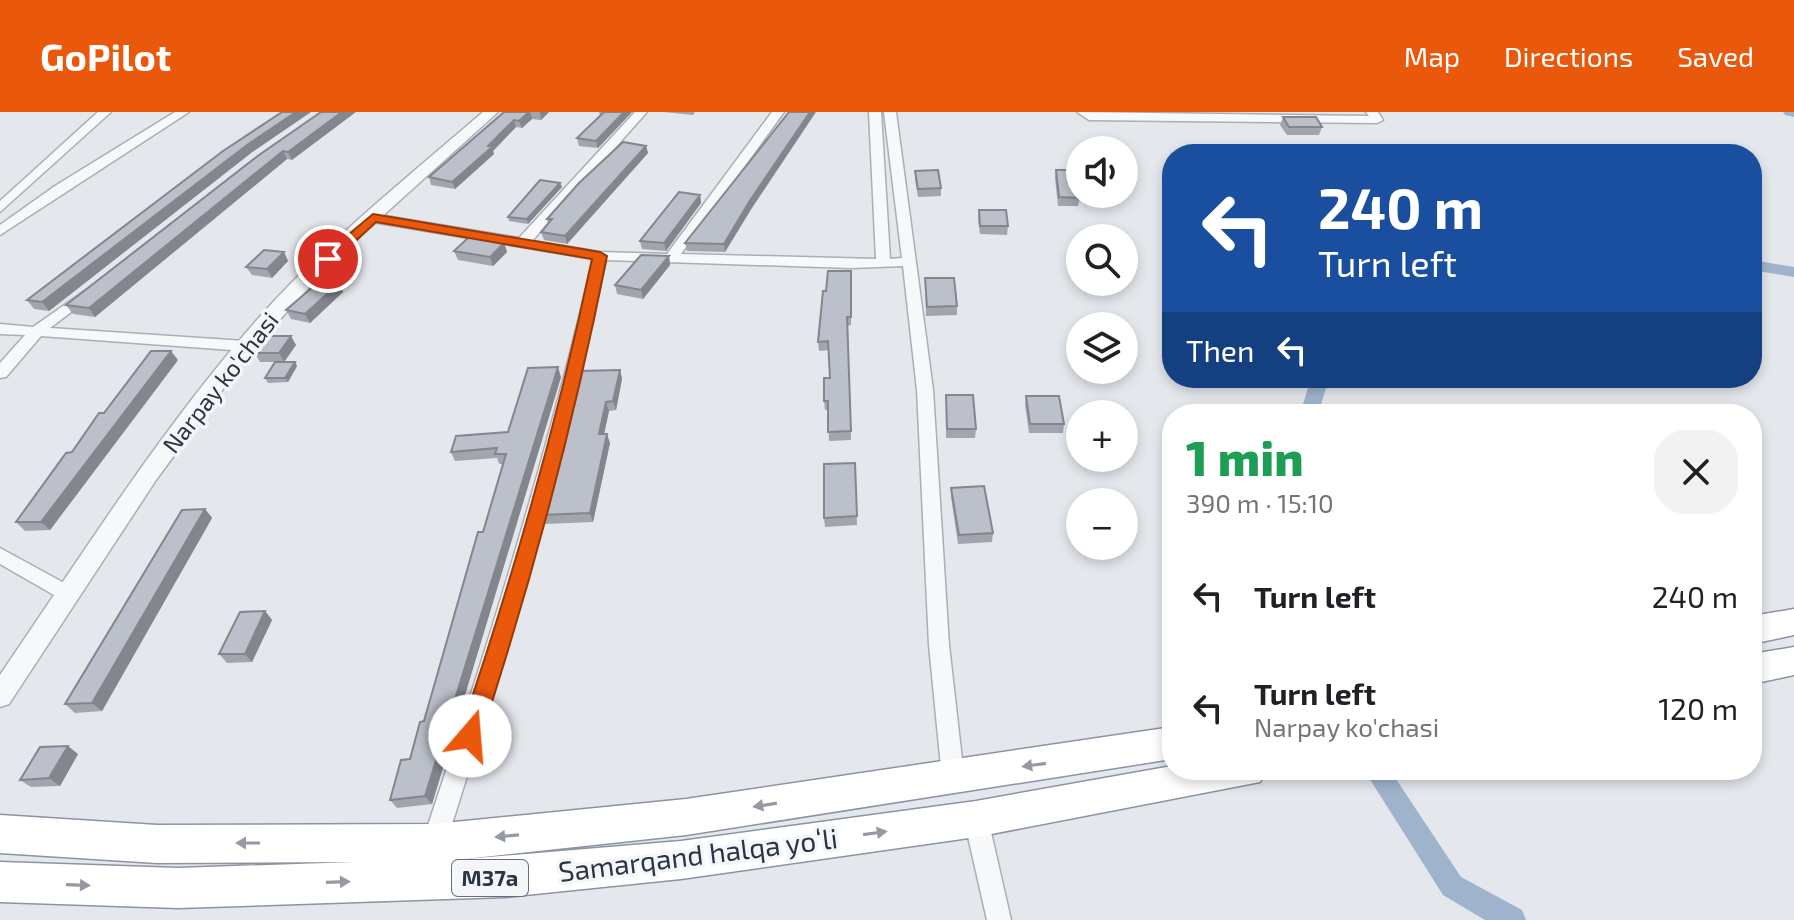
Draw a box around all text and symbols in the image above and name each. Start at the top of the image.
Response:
text: GoPilot [40,33,171,79]
text: Map [1404,39,1460,73]
text: Directions [1504,39,1633,73]
text: Saved [1677,39,1754,73]
map controls [1066,136,1138,560]
button: sound [1066,136,1138,208]
text: 240 m [1318,173,1483,240]
icon: left [1186,176,1290,280]
button: search [1066,224,1138,296]
pin [294,225,362,293]
icon: arrive [306,237,350,281]
text: Turn left [1318,241,1457,284]
street label: Narpay ko'chasi [156,306,284,458]
button: layers [1066,312,1138,384]
icon: left [1270,328,1314,372]
text: Then [1186,332,1254,368]
button: + [1066,400,1138,472]
text: 1 min [1186,428,1304,486]
button: close [1654,430,1738,514]
text: 390 m · 15:10 [1186,487,1334,518]
button: − [1066,488,1138,560]
icon: left [1186,574,1230,618]
text: Turn left [1254,578,1376,614]
text: 240 m [1652,578,1738,614]
text: Turn left [1254,675,1376,711]
icon: left [1186,686,1230,730]
text: 120 m [1658,690,1738,726]
position arrow [428,694,512,778]
text: Narpay ko'chasi [1254,711,1439,742]
one-way arrow [1022,759,1047,772]
one-way arrow [753,799,778,812]
street label: Samarqand halqa yoʻli [556,820,839,888]
one-way arrow [863,826,888,839]
one-way arrow [494,830,519,843]
one-way arrow [235,837,260,850]
road number: M37a [452,860,528,896]
one-way arrow [326,875,351,888]
one-way arrow [66,878,91,891]

